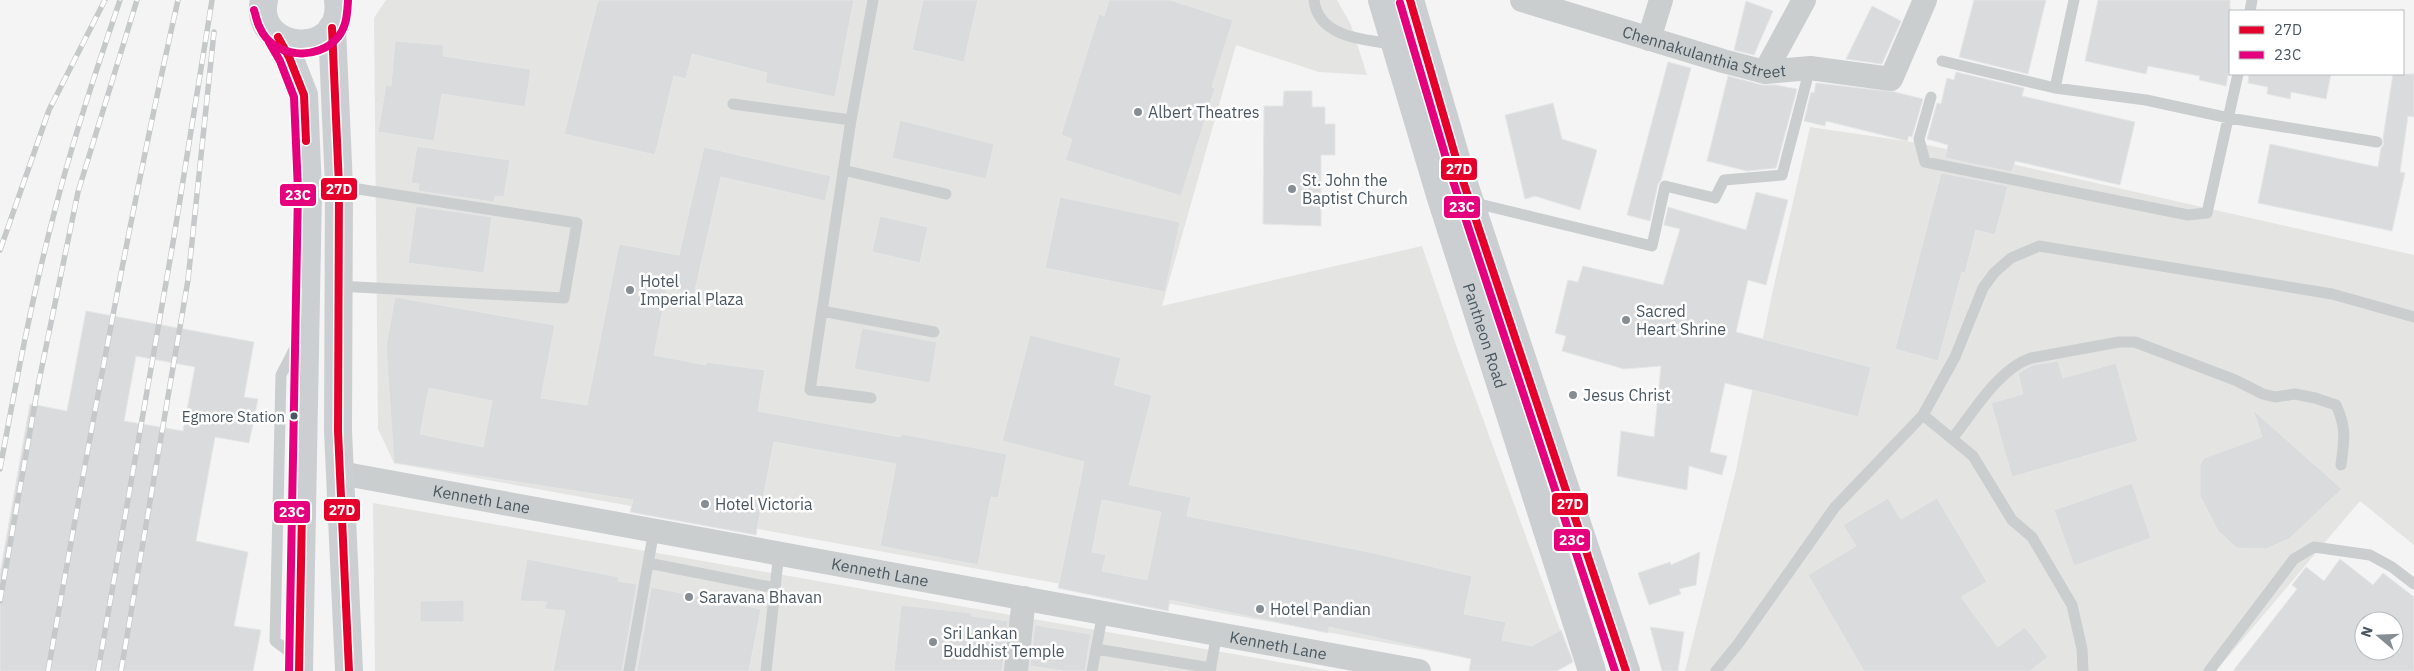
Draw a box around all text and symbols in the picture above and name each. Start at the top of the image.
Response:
legend [2229,10,2404,75]
text: 27D [2274,20,2302,39]
street label: Chennakulanthia Street [1620,21,1787,82]
text: 23C [2274,45,2301,64]
place label: Albert Theatres [1148,102,1260,122]
marker: Albert Theatres [1132,106,1144,118]
line badge: 27D [1440,157,1478,181]
text: 27D [1446,160,1473,178]
place label: St. John the Baptist Church [1302,170,1408,208]
line badge: 27D [320,177,358,201]
text: 27D [326,180,353,198]
line badge: 23C [279,183,317,207]
marker: St. John the Baptist Church [1286,183,1298,195]
text: 23C [285,186,311,204]
line badge: 23C [1443,195,1481,219]
text: 23C [1449,198,1475,216]
place label: Hotel Imperial Plaza [640,271,744,309]
street label: Pantheon Road [1459,280,1511,391]
marker: Hotel Imperial Plaza [624,284,636,296]
place label: Sacred Heart Shrine [1636,301,1726,339]
marker: Sacred Heart Shrine [1620,314,1632,326]
place label: Jesus Christ [1583,385,1671,405]
marker: Jesus Christ [1567,389,1579,401]
place label: Egmore Station [182,407,285,426]
marker: Egmore Station [289,411,299,421]
street label: Kenneth Lane [431,480,532,518]
line badge: 27D [1551,492,1589,516]
place label: Hotel Victoria [715,494,813,514]
text: 27D [1557,495,1584,513]
line badge: 27D [323,498,361,522]
marker: Hotel Victoria [699,498,711,510]
line badge: 23C [273,500,311,524]
text: 27D [329,501,356,519]
text: 23C [279,503,305,521]
line badge: 23C [1553,528,1591,552]
text: 23C [1559,531,1585,549]
street label: Kenneth Lane [830,553,930,591]
place label: Saravana Bhavan [699,587,822,607]
marker: Saravana Bhavan [683,591,695,603]
place label: Hotel Pandian [1270,599,1371,619]
marker: Hotel Pandian [1254,603,1266,615]
north arrow [2354,611,2404,661]
place label: Sri Lankan Buddhist Temple [943,623,1065,661]
text: N [2357,624,2377,639]
street label: Kenneth Lane [1228,626,1329,664]
marker: Sri Lankan Buddhist Temple [927,636,939,648]

